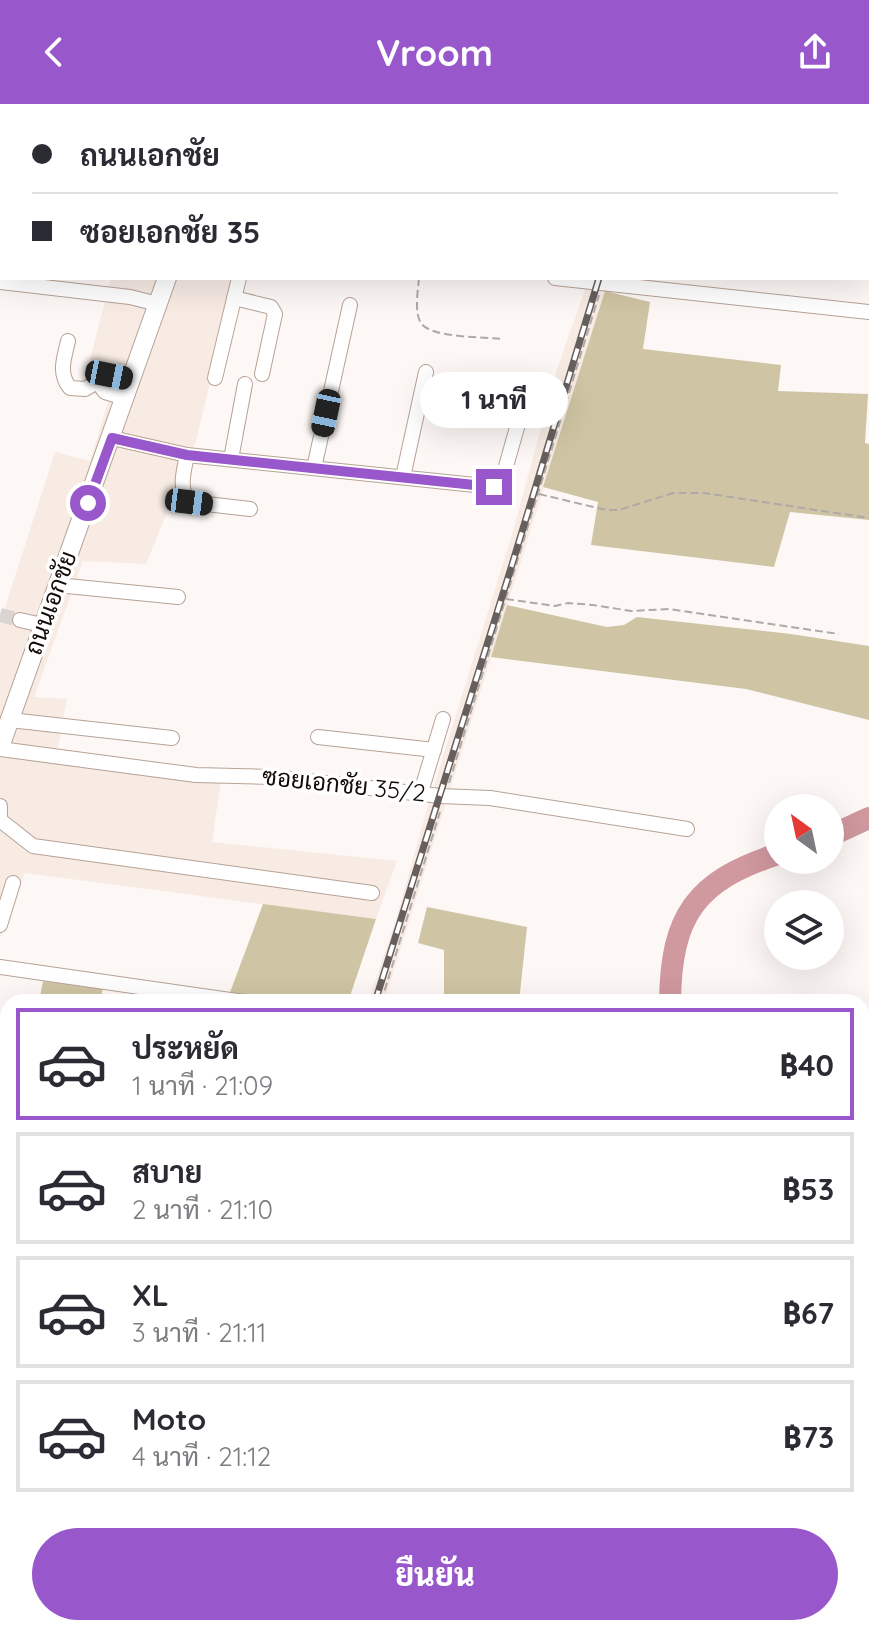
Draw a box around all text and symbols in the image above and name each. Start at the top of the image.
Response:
icon: back [32,30,76,74]
text: Vroom [376,30,493,75]
icon: share [793,30,837,74]
text: ถนนเอกชัย [80,136,220,174]
text: ซอยเอกชัย 35 [80,213,260,251]
car [83,359,135,391]
callout: 1 นาที [420,371,568,427]
text: 1 นาที [461,383,527,416]
car [309,387,343,439]
route end [476,469,512,505]
route start [70,485,106,521]
car [164,487,214,517]
street label: ถนนเอกชัย [17,547,83,659]
street label: ซอยเอกชัย 35/2 [261,761,427,808]
north arrow [764,794,844,874]
map controls [764,794,844,970]
button: layers [764,890,844,970]
icon: car [36,1028,108,1100]
text: ประหยัด [132,1029,239,1067]
text: ฿40 [780,1046,834,1084]
text: 1 นาที · 21:09 [132,1069,273,1102]
icon: car [36,1152,108,1224]
text: สบาย [132,1153,202,1191]
text: ฿53 [782,1170,834,1208]
text: 2 นาที · 21:10 [132,1193,273,1226]
icon: car [36,1276,108,1348]
text: XL [132,1276,169,1314]
text: ฿67 [783,1294,834,1332]
text: 3 นาที · 21:11 [132,1316,266,1349]
icon: car [36,1400,108,1472]
text: Moto [132,1400,206,1438]
text: ฿73 [783,1418,834,1456]
text: 4 นาที · 21:12 [132,1440,271,1473]
button: ยืนยัน [32,1528,838,1620]

